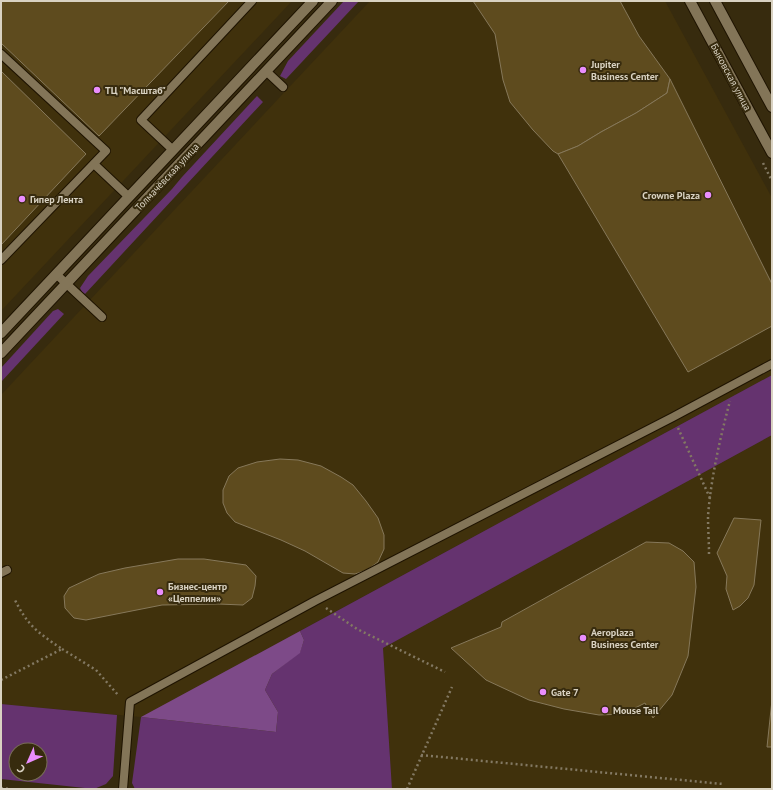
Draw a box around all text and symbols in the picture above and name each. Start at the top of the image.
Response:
street label: Быковская улица [708,41,754,113]
place label: Jupiter Business Center [590,58,659,83]
marker: Jupiter Business Center [578,65,588,75]
place label: ТЦ "Масштаб" [105,84,166,97]
marker: ТЦ "Масштаб" [92,85,102,95]
street label: Толмачёвская улица [132,140,202,214]
place label: Crowne Plaza [642,189,700,202]
marker: Crowne Plaza [703,190,713,200]
place label: Гипер Лента [30,193,83,206]
marker: Гипер Лента [17,194,27,204]
place label: Бизнес-центр «Цеппелин» [168,580,228,605]
marker: Бизнес-центр «Цеппелин» [155,587,165,597]
place label: Aeroplaza Business Center [591,626,659,651]
marker: Aeroplaza Business Center [578,633,588,643]
place label: Gate 7 [551,686,579,699]
marker: Gate 7 [538,687,548,697]
place label: Mouse Tail [613,704,659,717]
marker: Mouse Tail [600,705,610,715]
north arrow [8,742,48,782]
text: С [14,762,28,776]

